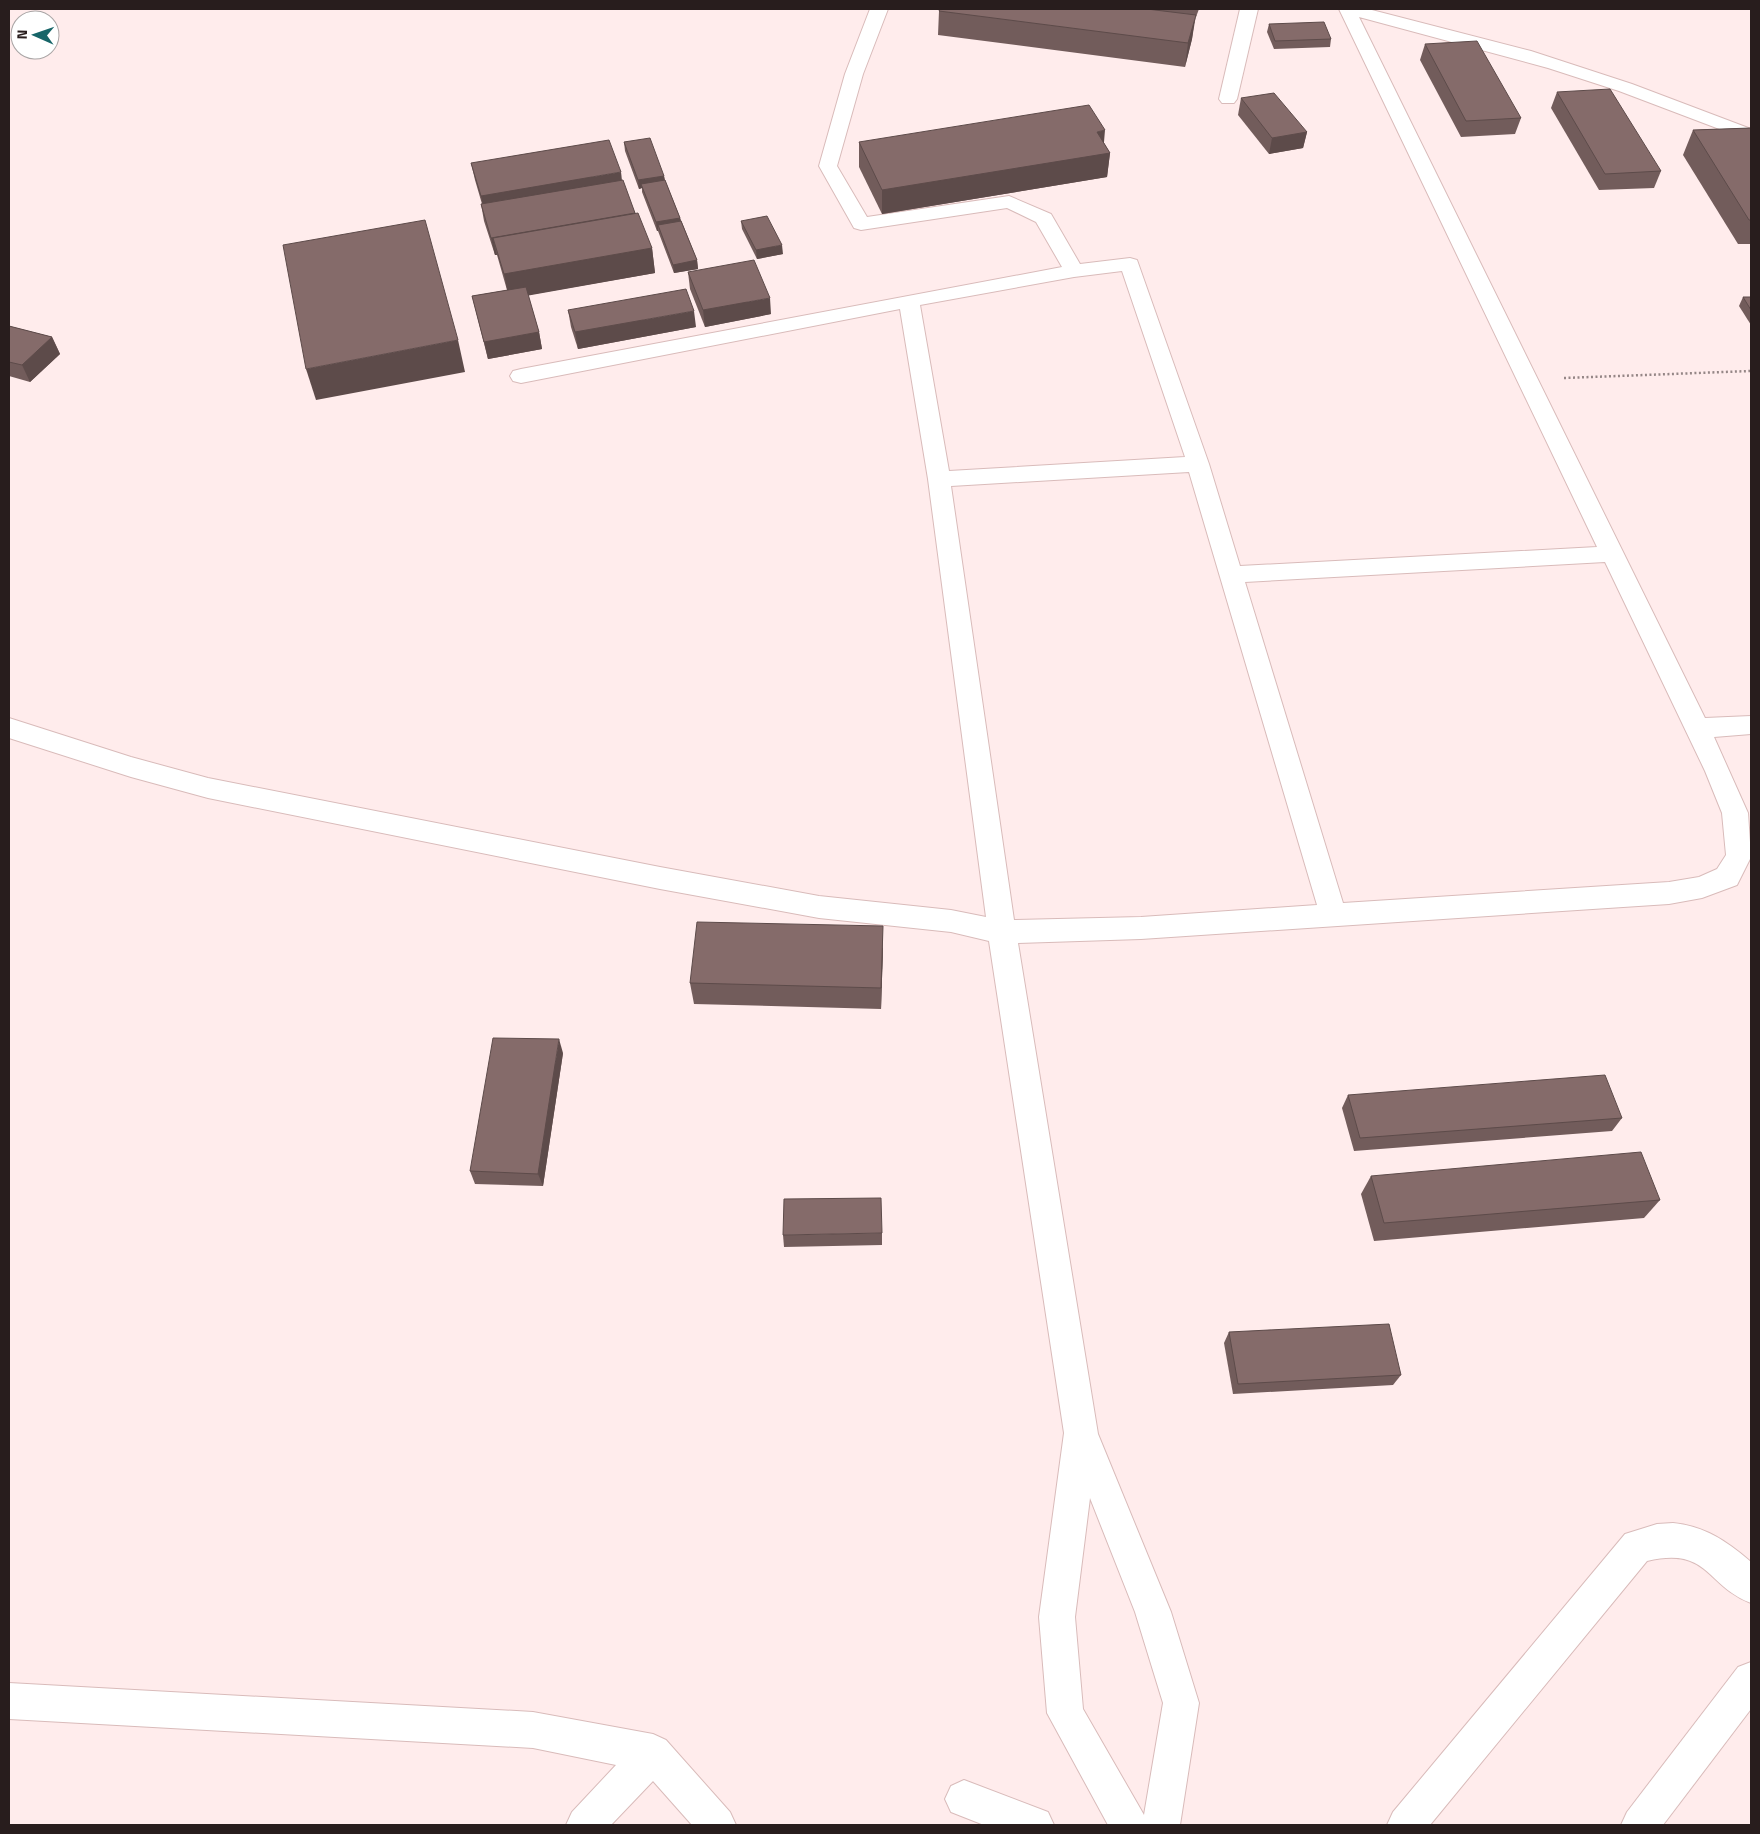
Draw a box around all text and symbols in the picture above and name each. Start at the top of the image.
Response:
north arrow [10,10,60,60]
text: N [11,29,32,40]

